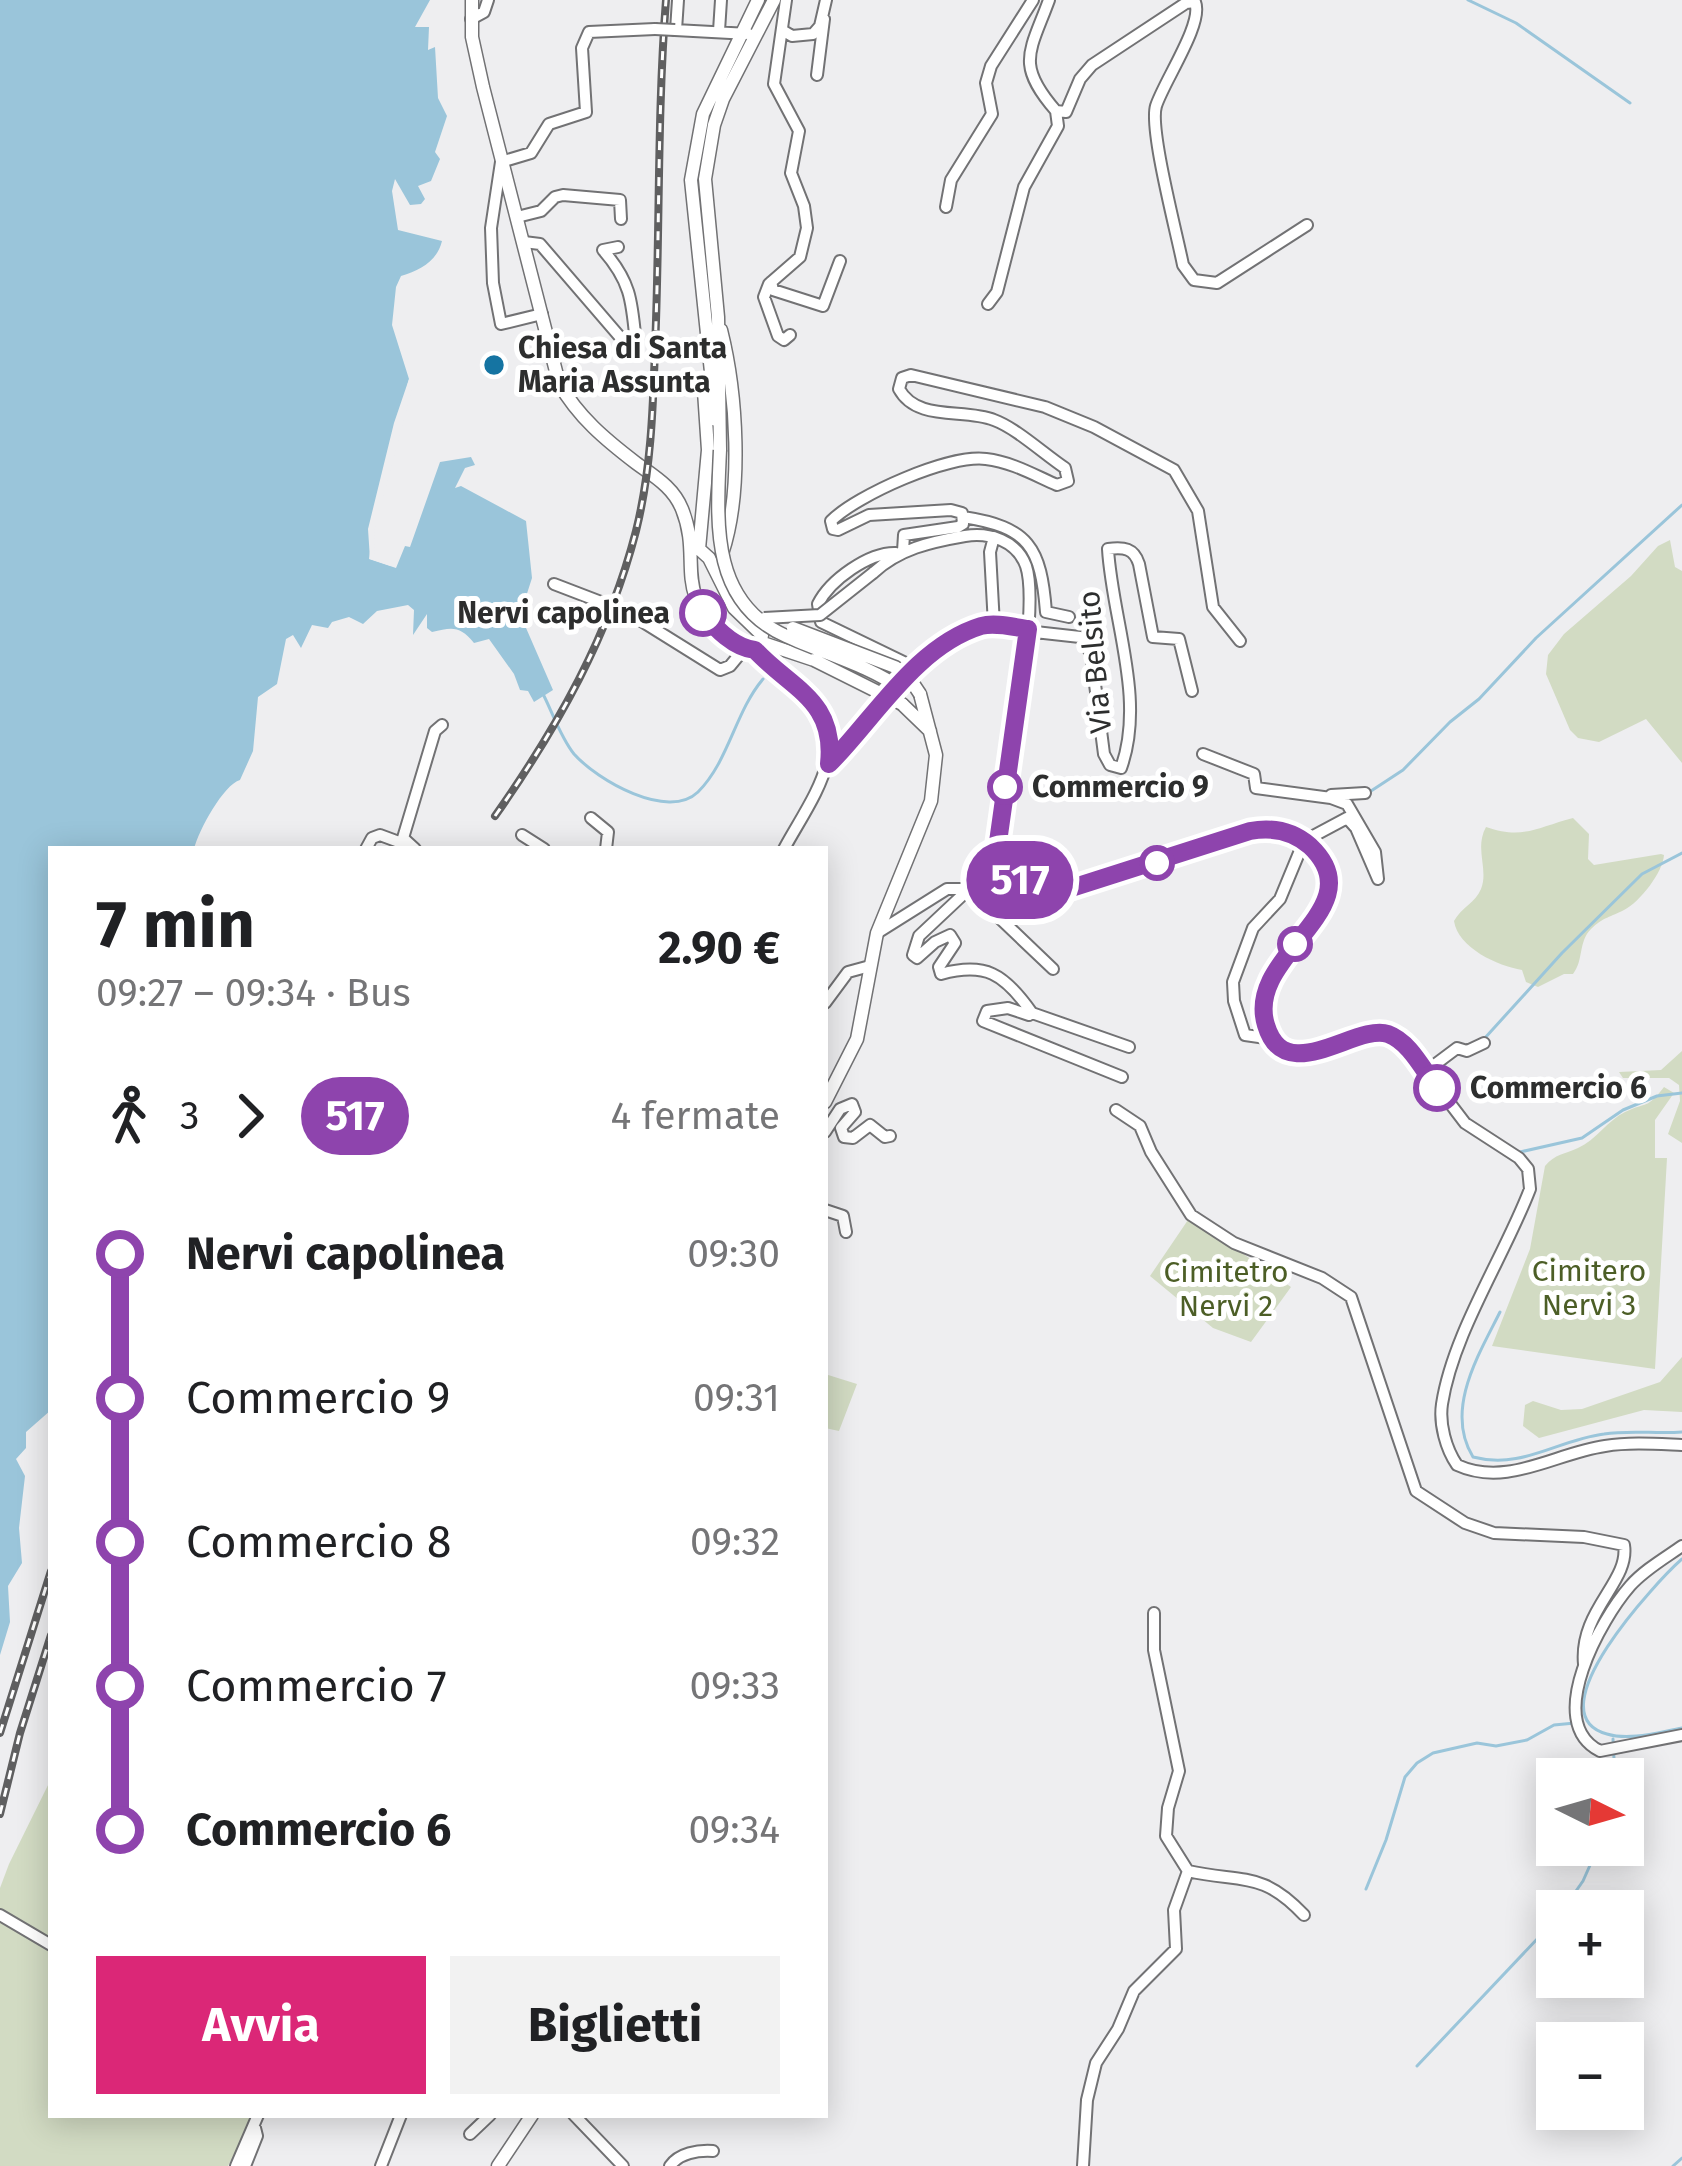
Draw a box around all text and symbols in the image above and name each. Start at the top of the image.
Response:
place label: Chiesa di Santa Maria Assunta [518,330,727,400]
marker: Chiesa di Santa Maria Assunta [481,352,507,378]
street label: Via Belsito [1071,589,1119,735]
marker: Nervi capolinea [681,591,725,635]
place label: Nervi capolinea [457,595,670,631]
place label: Commercio 9 [1032,769,1209,805]
marker: Commercio 9 [989,771,1021,803]
line badge: 517 [951,841,1089,919]
unlabelled marker [1141,847,1173,879]
text: 517 [990,855,1050,905]
text: 7 min [96,885,255,964]
text: 2.90 € [658,921,780,975]
unlabelled marker [1279,928,1311,960]
text: 09:27 – 09:34 · Bus [96,970,411,1016]
marker: Commercio 6 [1415,1066,1459,1110]
place label: Commercio 6 [1470,1070,1647,1106]
icon: walk [96,1083,162,1149]
icon: forward [217,1083,283,1149]
text: 517 [325,1091,385,1141]
text: 3 [180,1093,199,1139]
text: 4 fermate [611,1093,780,1139]
text: Nervi capolinea [186,1227,505,1281]
text: 09:30 [687,1231,780,1277]
park label: Cimitero Nervi 3 [1532,1253,1646,1323]
park label: Cimitetro Nervi 2 [1163,1254,1289,1324]
text: Commercio 9 [186,1371,450,1425]
text: 09:31 [693,1375,780,1421]
text: Commercio 8 [186,1515,451,1569]
text: 09:32 [690,1519,780,1565]
text: Commercio 7 [186,1659,447,1713]
text: 09:33 [690,1663,780,1709]
north arrow [1536,1758,1644,1866]
map controls [1536,1758,1644,2130]
text: Commercio 6 [186,1803,451,1857]
text: 09:34 [688,1807,780,1853]
button: + [1536,1890,1644,1998]
button: Avvia [96,1956,426,2094]
button: Biglietti [450,1956,780,2094]
button: − [1536,2022,1644,2130]

